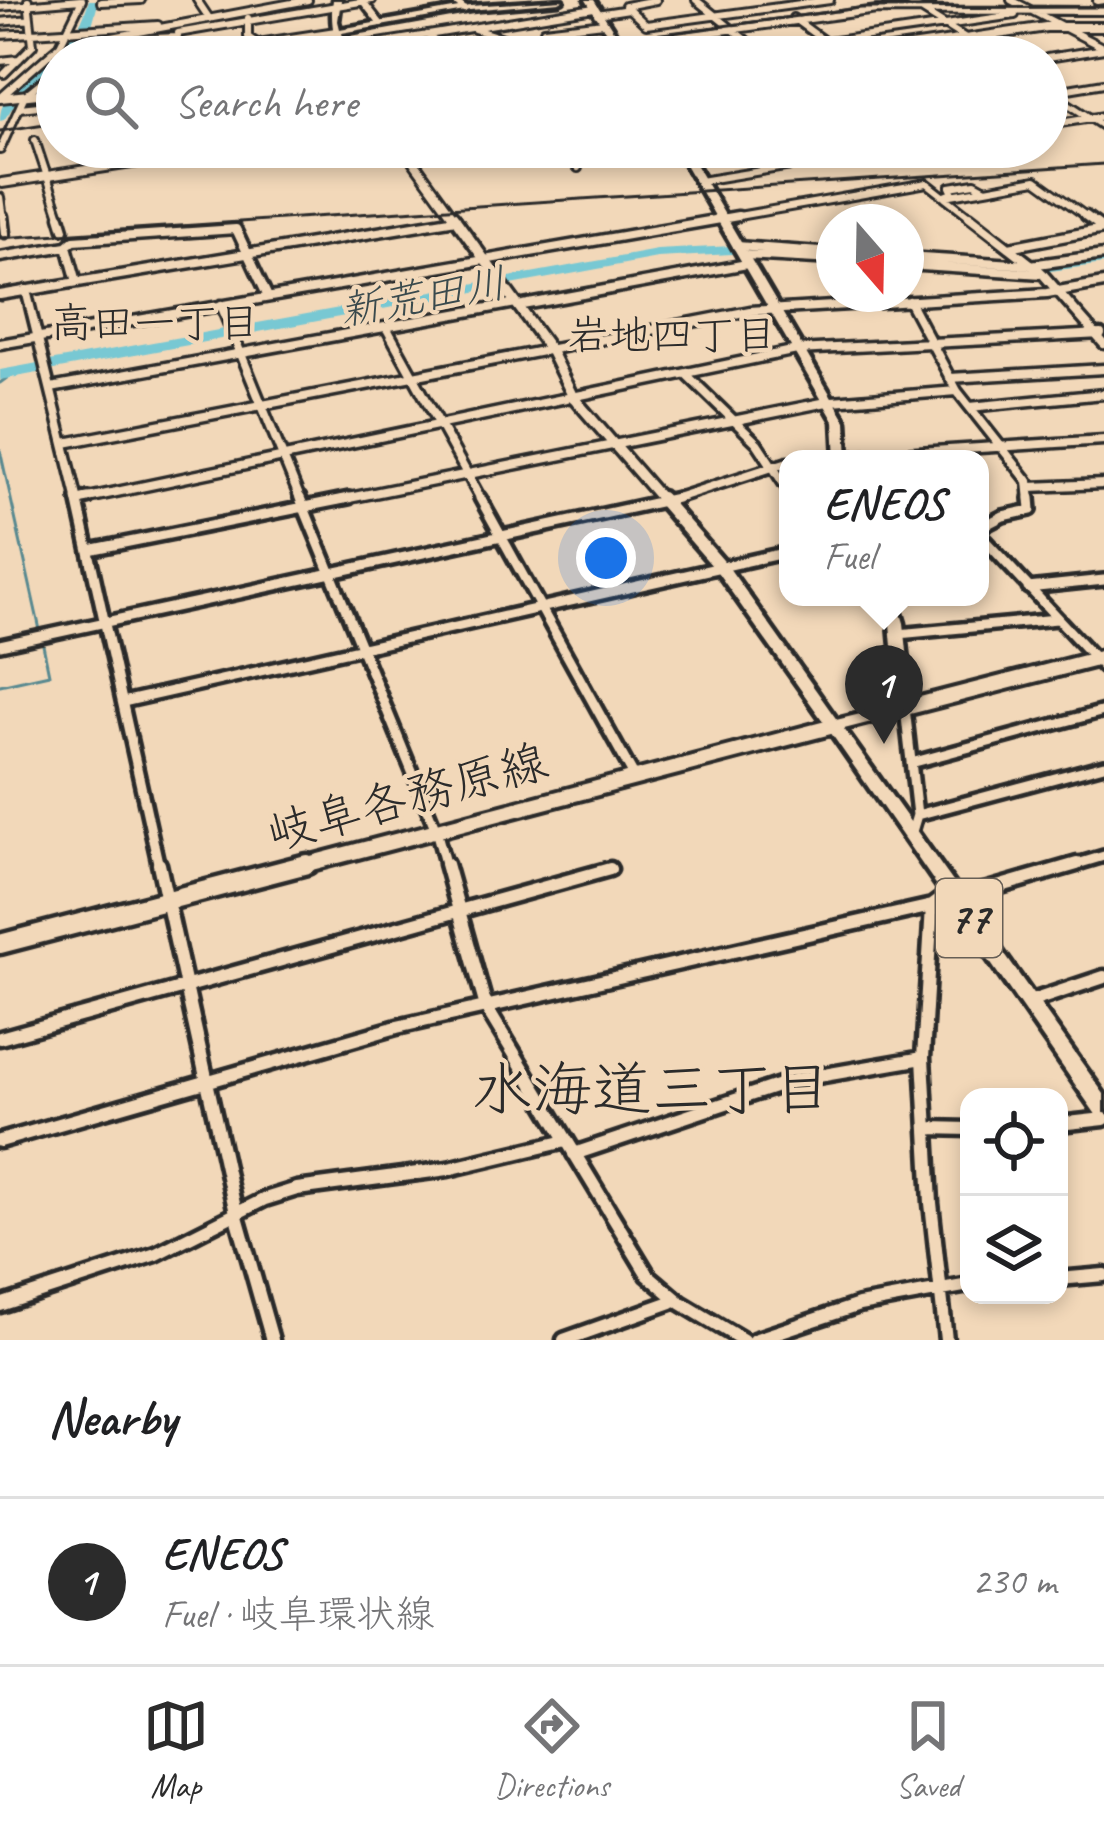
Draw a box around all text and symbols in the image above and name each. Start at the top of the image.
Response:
search box [36,36,1068,168]
icon: search [78,69,144,135]
text: Search here [174,74,357,131]
north arrow [816,204,924,312]
water label: 新荒田川 [336,256,510,338]
district label: 高田一丁目 [50,297,260,350]
district label: 岩地四丁目 [567,309,777,362]
popup [779,450,989,606]
text: ENEOS [824,475,944,532]
your location [576,528,636,588]
text: Fuel [824,532,875,581]
pin: 1 [845,645,923,744]
street label: 岐阜各務原線 [260,731,554,863]
road number: 77 [936,879,1002,957]
district label: 水海道三丁目 [472,1051,832,1127]
map controls [960,1088,1068,1304]
button: locate [960,1088,1068,1196]
button: layers [960,1196,1068,1304]
text: Nearby [48,1386,176,1450]
text: ENEOS [162,1525,283,1582]
text: 1 [78,1557,96,1606]
text: 230 m [972,1557,1056,1606]
text: Fuel · 岐阜環状線 [162,1590,434,1639]
tab: Map [143,1693,209,1807]
tab: Directions [495,1693,609,1807]
tab: Saved [895,1693,961,1807]

